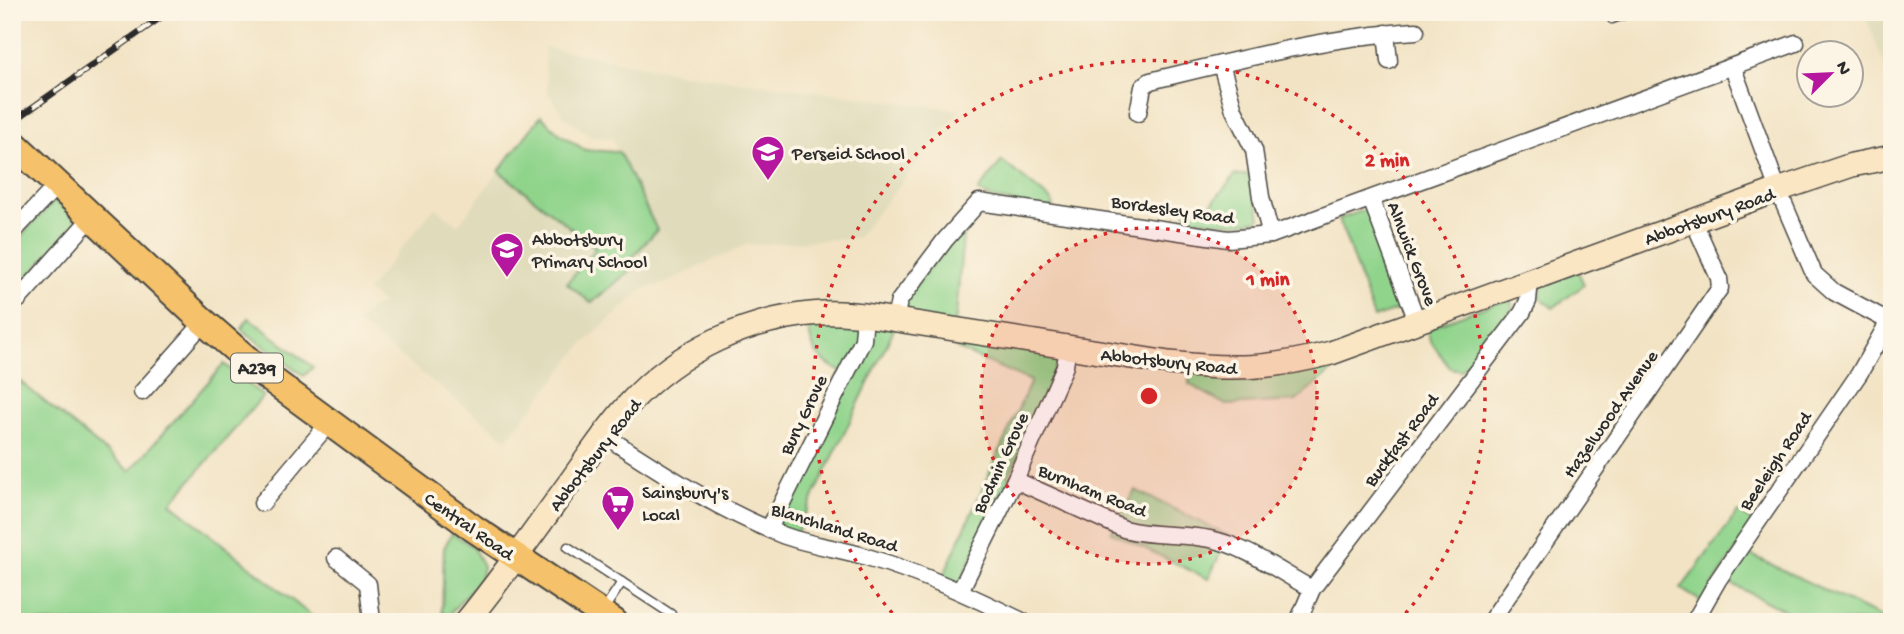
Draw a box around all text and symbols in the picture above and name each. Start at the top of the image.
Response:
north arrow [1796,38,1866,108]
text: N [1829,58,1855,79]
school or university icon: Perseid School [749,133,787,182]
place label: Perseid School [791,144,905,167]
text: 2 min [1365,150,1410,175]
street label: Abbotsbury Road [1642,183,1780,253]
street label: Bordesley Road [1109,191,1237,232]
street label: Alnwick Grove [1380,199,1441,310]
school or university icon: Abbotsbury Primary School [488,230,526,279]
place label: Abbotsbury Primary School [531,230,647,275]
text: 1 min [1246,269,1290,294]
street label: Abbotsbury Road [1099,345,1240,382]
street label: Hazelwood Avenue [1559,346,1665,483]
road number: A239 [231,354,283,382]
street label: Bury Grove [776,372,834,460]
centre of rings [1137,384,1161,408]
street label: Buckfast Road [1360,389,1446,493]
street label: Abbotsbury Road [546,394,649,517]
street label: Beeleigh Road [1735,407,1819,517]
street label: Bodmin Grove [968,409,1036,518]
street label: Burnham Road [1033,460,1151,525]
supermarket icon: Sainsbury's Local [599,483,637,532]
place label: Sainsbury's Local [642,483,729,528]
street label: Central Road [419,489,519,568]
street label: Blanchland Road [767,499,902,560]

